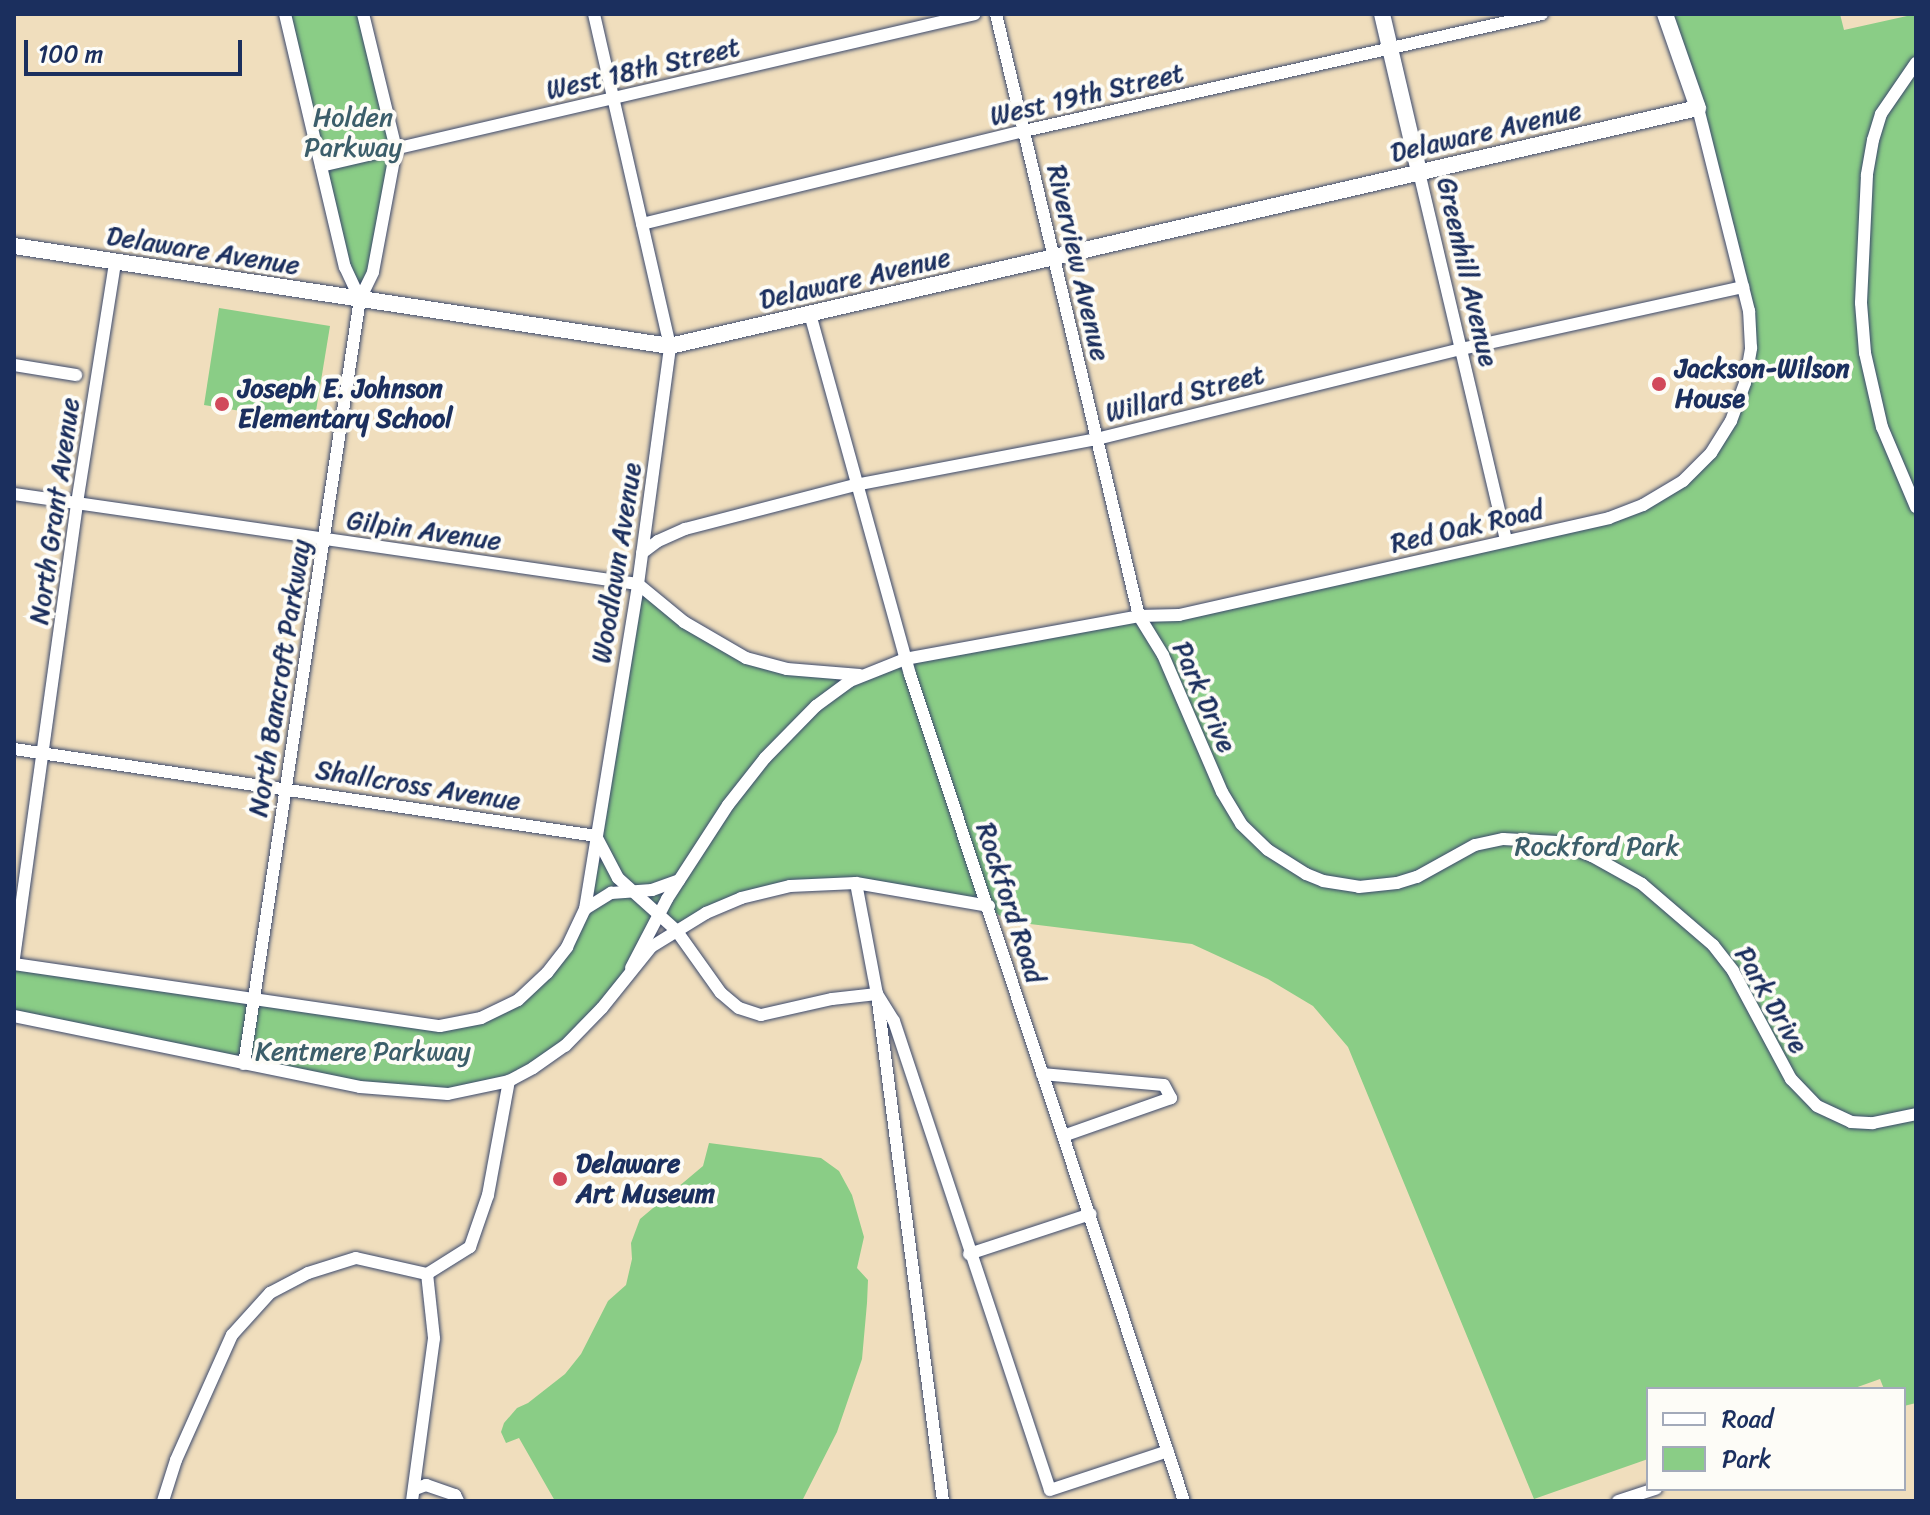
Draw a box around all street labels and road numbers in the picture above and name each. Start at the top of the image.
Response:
street label: West 18th Street [543,32,743,106]
street label: West 19th Street [987,58,1187,132]
street label: Delaware Avenue [1388,95,1584,169]
street label: Riverview Avenue [1040,162,1116,364]
street label: Greenhill Avenue [1430,174,1504,370]
street label: Delaware Avenue [105,220,301,282]
street label: Delaware Avenue [757,242,953,316]
street label: Willard Street [1103,359,1267,429]
street label: North Grant Avenue [24,396,86,626]
street label: Woodlawn Avenue [586,461,648,665]
street label: Red Oak Road [1388,494,1546,560]
street label: Gilpin Avenue [345,505,503,557]
street label: North Bancroft Parkway [243,537,317,819]
street label: Park Drive [1166,636,1242,758]
street label: Shallcross Avenue [313,754,523,818]
street label: Rockford Road [969,819,1051,987]
street label: Park Drive [1728,941,1814,1059]

